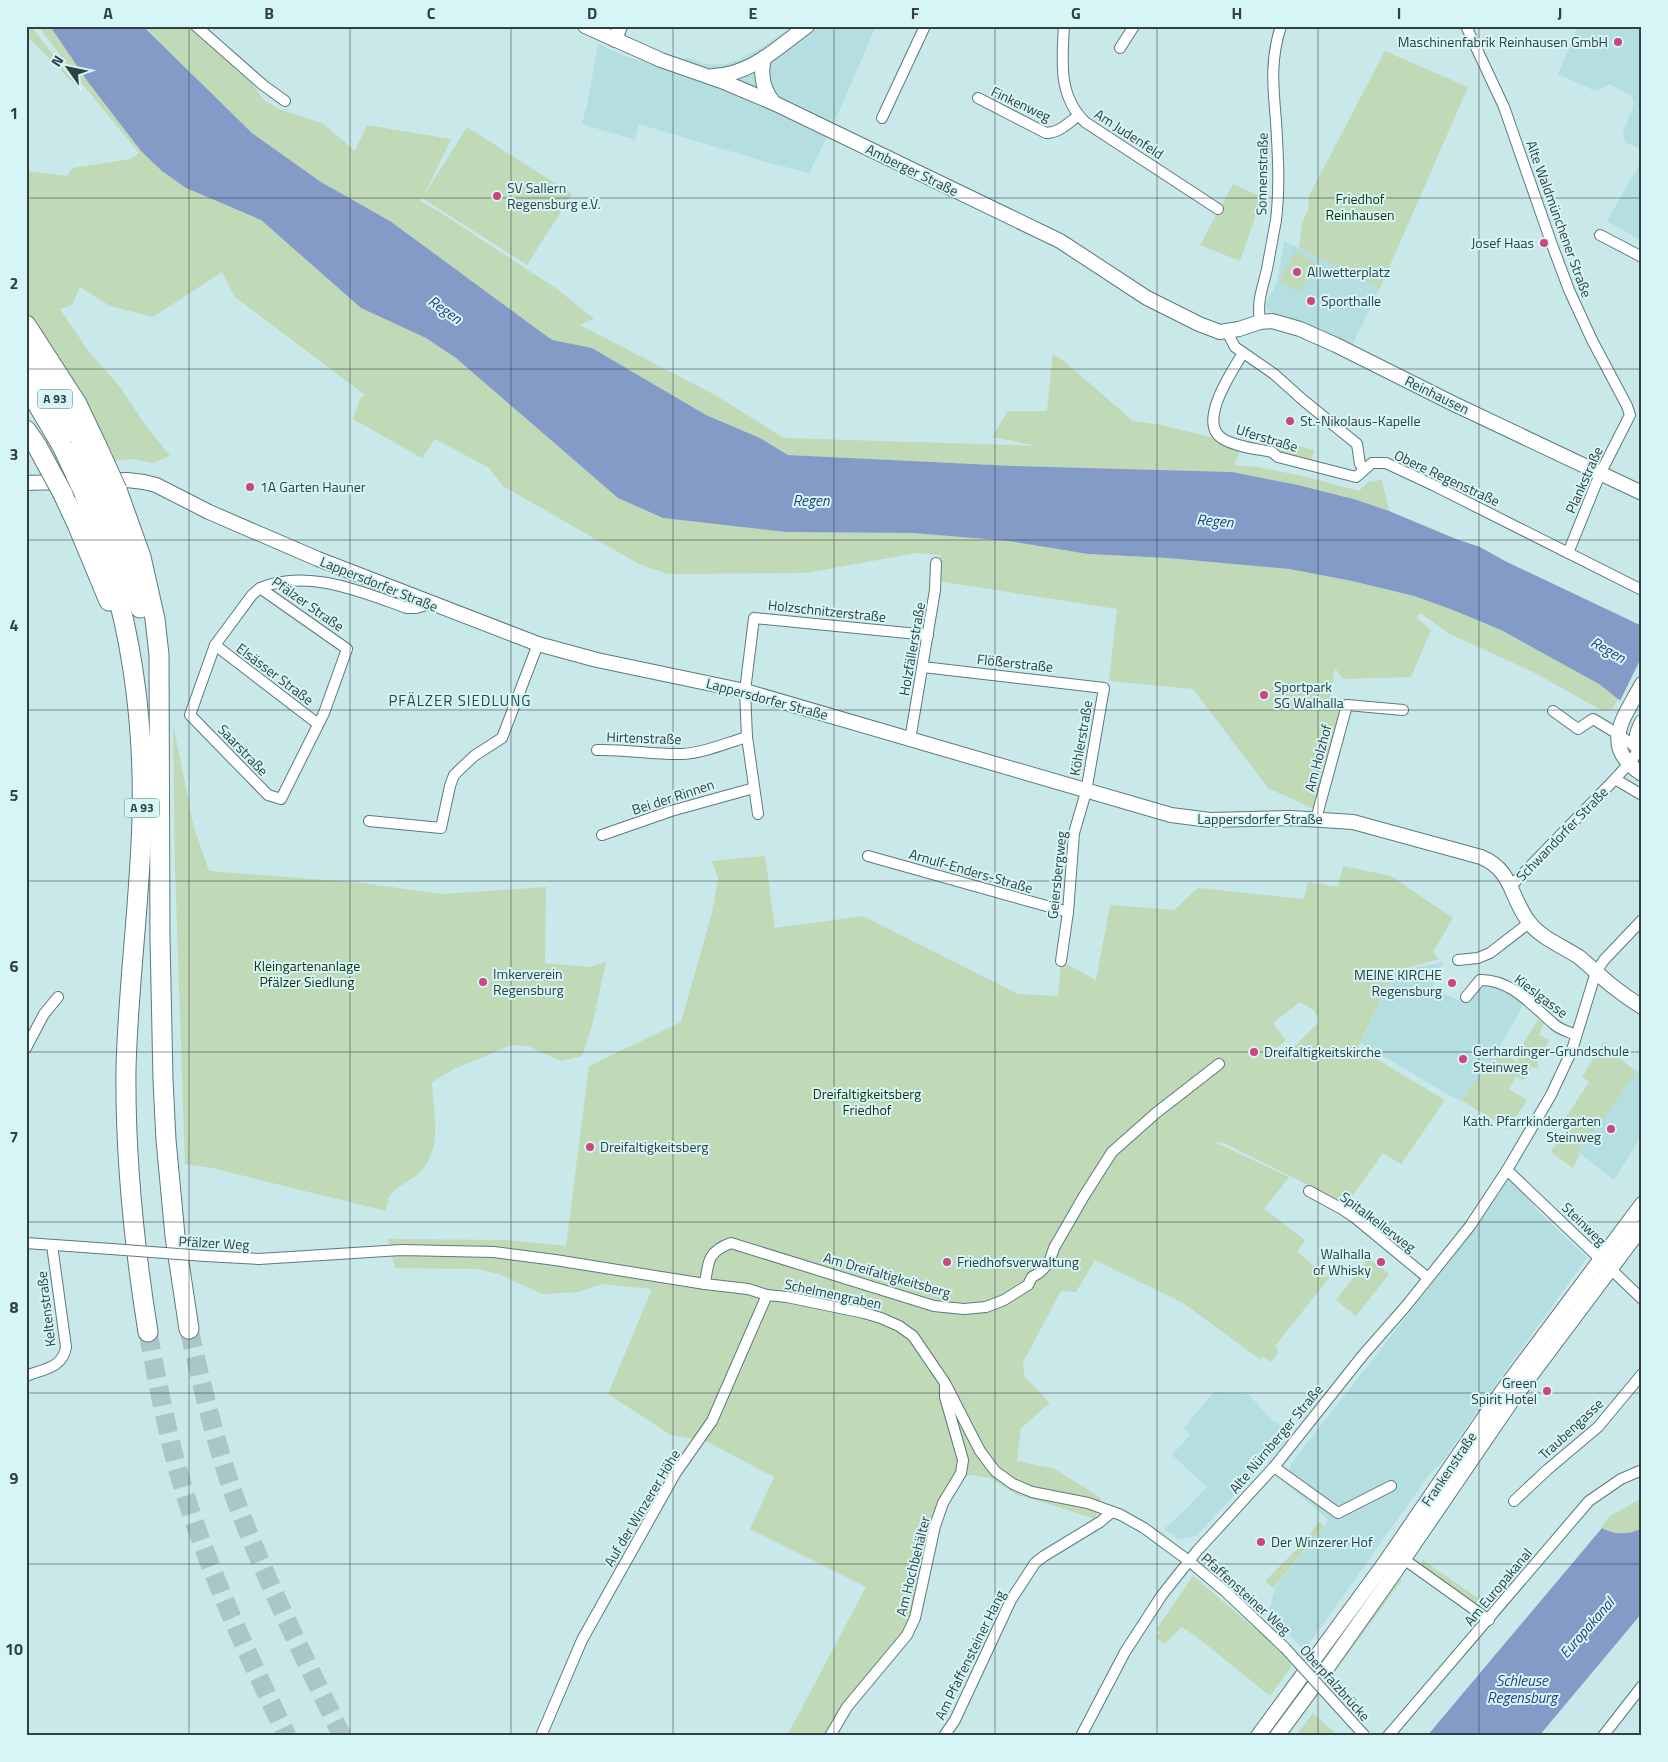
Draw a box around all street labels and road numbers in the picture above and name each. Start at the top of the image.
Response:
street label: Finkenweg [988,81,1055,127]
street label: Am Judenfeld [1090,103,1168,164]
street label: Sonnenstraße [1250,132,1273,216]
street label: Alte Waldmünchener Straße [1521,137,1598,300]
street label: Amberger Straße [862,138,962,201]
street label: Reinhausen [1402,370,1473,419]
road number: A 93 [38,389,72,408]
street label: Uferstraße [1234,418,1301,457]
street label: Plankstraße [1559,443,1608,517]
street label: Obere Regenstraße [1391,444,1503,511]
street label: Lappersdorfer Straße [317,550,441,617]
street label: Pfälzer Straße [268,571,349,636]
street label: Holzschnitzerstraße [767,594,887,627]
street label: Holzfällerstraße [893,600,930,697]
street label: Elsässer Straße [232,638,318,710]
street label: Flößerstraße [976,648,1054,677]
street label: Lappersdorfer Straße [704,672,830,725]
street label: Köhlerstraße [1064,699,1097,777]
street label: Saarstraße [213,719,273,780]
street label: Am Holzhof [1298,721,1337,794]
street label: Hirtenstraße [606,726,682,749]
street label: Bei der Rinnen [629,773,717,820]
street label: Schwandorfer Straße [1511,781,1613,886]
road number: A 93 [124,798,160,818]
street label: Lappersdorfer Straße [1197,808,1323,829]
street label: Geiersbergweg [1041,830,1072,920]
street label: Arnulf-Enders-Straße [907,843,1035,898]
street label: Kieslgasse [1510,969,1572,1023]
street label: Spitalkellerweg [1336,1186,1421,1257]
street label: Steinweg [1557,1197,1611,1250]
street label: Pfälzer Weg [178,1230,250,1255]
street label: Am Dreifaltigkeitsberg [821,1246,953,1303]
street label: Keltenstraße [30,1270,61,1348]
street label: Schelmengraben [783,1273,884,1314]
street label: Alte Nürnberger Straße [1224,1380,1328,1498]
street label: Traubengasse [1534,1393,1608,1464]
street label: Frankenstraße [1416,1427,1481,1510]
street label: Auf der Winzerer Höhe [598,1445,685,1570]
street label: Am Hochbehälter [890,1513,935,1618]
street label: Am Europakanal [1459,1543,1537,1630]
street label: Pfaffensteiner Weg [1197,1548,1296,1640]
street label: Am Pfaffensteiner Hang [929,1586,1010,1723]
street label: Oberpfalzbrücke [1295,1640,1375,1726]

